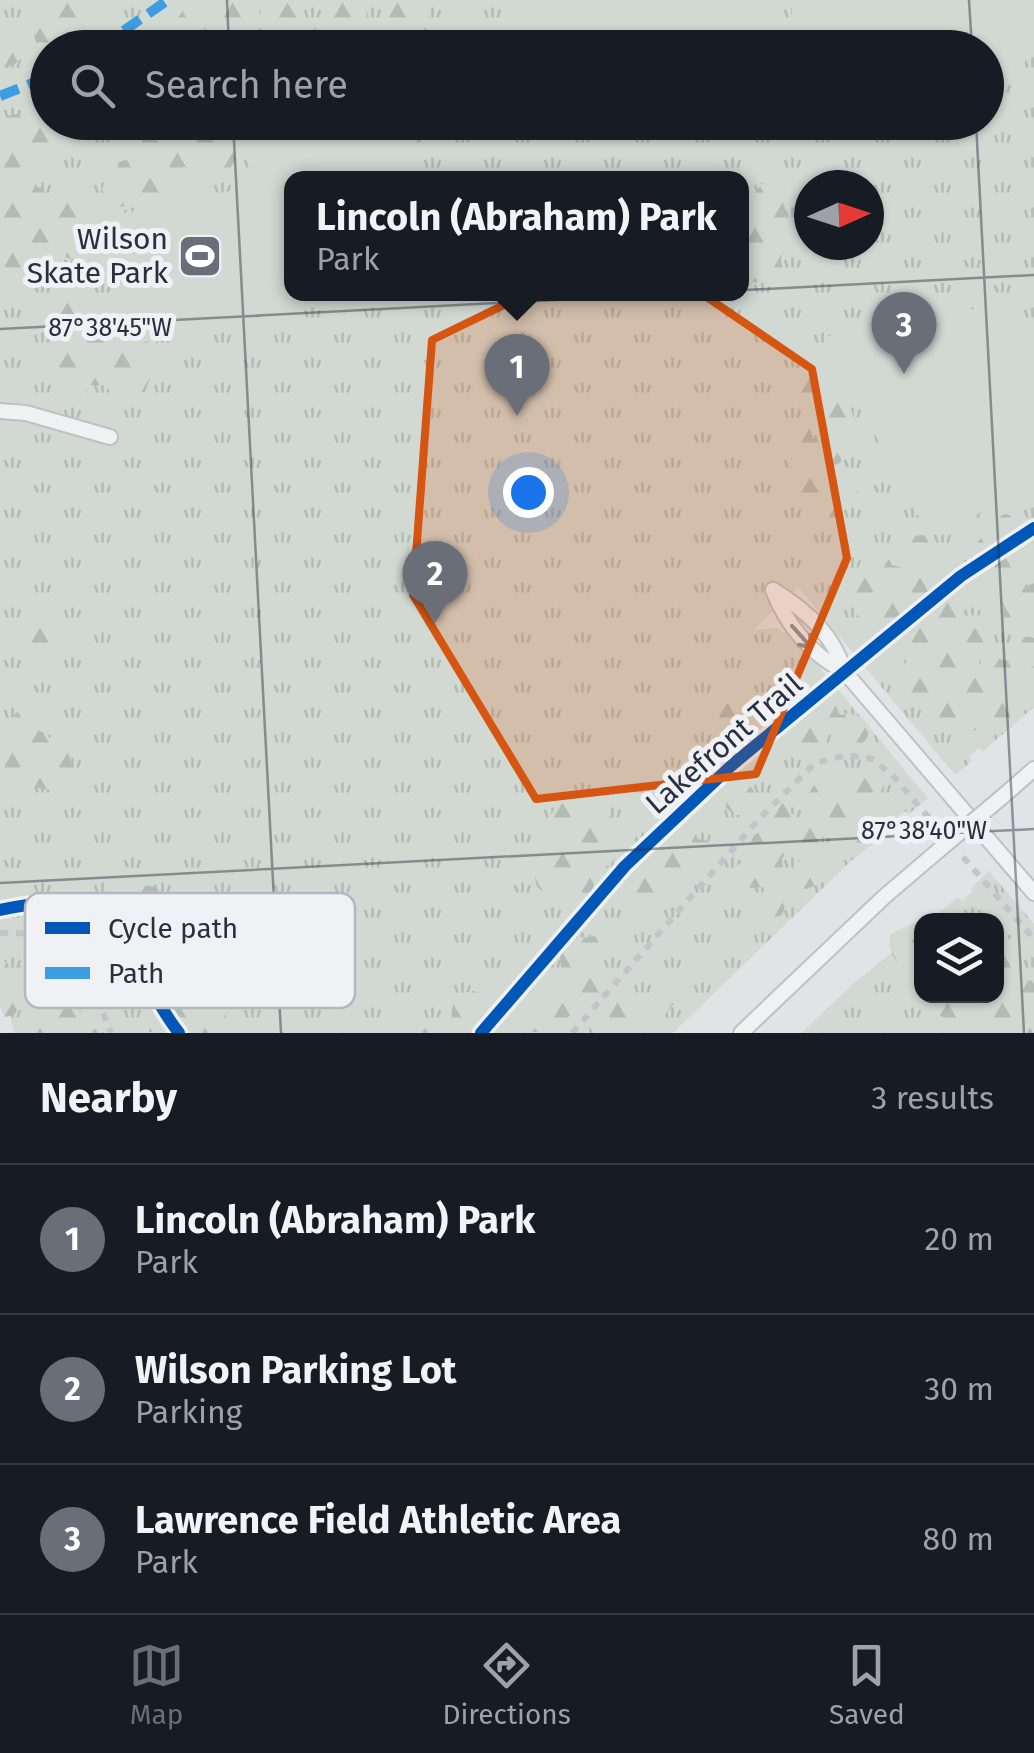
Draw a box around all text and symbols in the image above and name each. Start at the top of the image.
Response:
search box [30,30,1004,140]
icon: search [65,58,120,113]
text: Search here [145,62,348,108]
north arrow [794,170,884,260]
popup [284,171,749,301]
text: Lincoln (Abraham) Park [316,194,717,240]
place label: Wilson Skate Park [27,221,169,291]
sports icon: Wilson Skate Park [177,233,223,279]
text: Park [316,240,379,278]
pin: 3 [872,292,936,374]
text: 87°38'45"W [48,313,172,343]
pin: 1 [484,334,550,416]
your location [503,467,554,518]
pin: 2 [402,540,468,623]
one-way arrow [790,624,813,649]
street label: Lakefront Trail [638,666,810,822]
text: 87°38'40"W [861,816,987,846]
legend [25,893,355,1008]
text: Cycle path [108,912,238,945]
map controls [914,913,1004,1003]
button: layers [914,913,1004,1003]
text: Path [108,957,164,990]
text: Nearby [40,1073,177,1123]
text: 3 results [871,1079,994,1117]
text: Lincoln (Abraham) Park [135,1197,535,1243]
text: 1 [65,1220,80,1258]
text: 20 m [924,1220,994,1258]
text: Park [135,1243,198,1281]
text: Wilson Parking Lot [135,1347,457,1393]
text: 2 [64,1370,81,1408]
text: 30 m [924,1370,994,1408]
text: Parking [135,1393,242,1431]
text: Lawrence Field Athletic Area [135,1497,621,1543]
text: 3 [64,1520,81,1558]
text: 80 m [923,1520,994,1558]
text: Park [135,1543,198,1581]
tab: Map [129,1638,184,1731]
tab: Directions [442,1638,571,1731]
tab: Saved [829,1638,905,1731]

